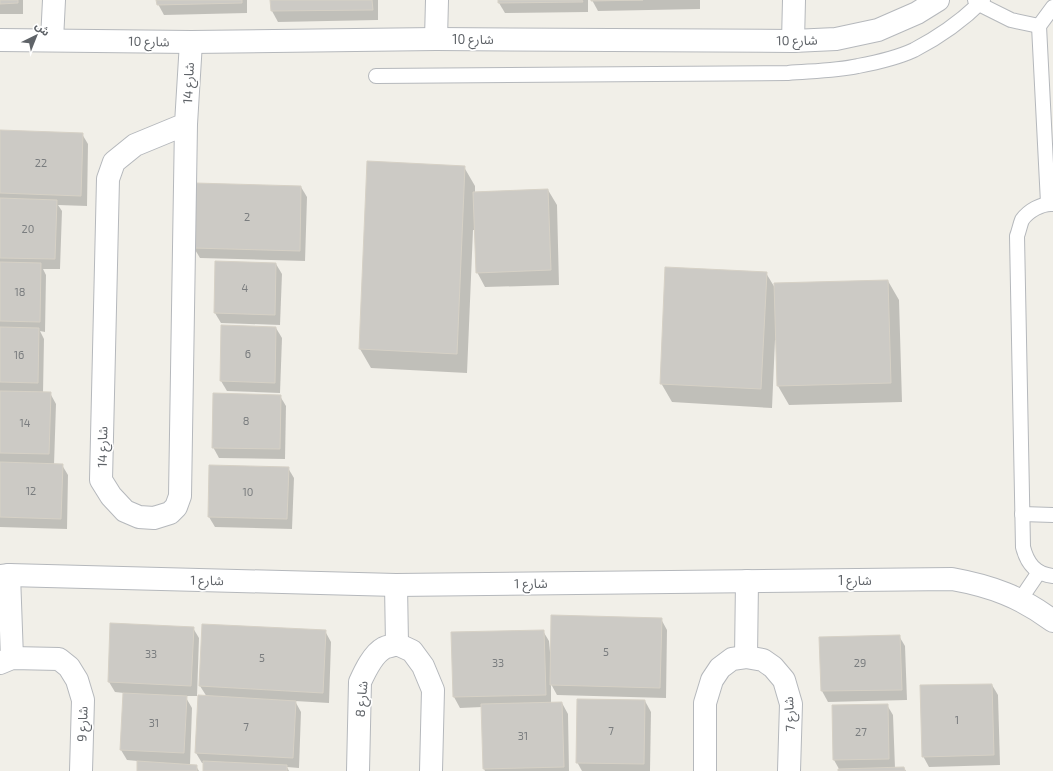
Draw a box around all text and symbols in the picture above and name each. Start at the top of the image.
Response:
north arrow [16,16,56,56]
text: ش [33,18,53,39]
street label: شارع 10 [452,31,494,50]
street label: شارع 10 [776,32,818,51]
street label: شارع 10 [128,33,170,52]
street label: شارع 14 [179,62,200,104]
house number: 22 [35,156,47,169]
house number: 2 [244,210,250,223]
house number: 20 [22,222,34,235]
house number: 4 [242,281,249,294]
house number: 18 [14,285,26,298]
house number: 6 [245,347,251,360]
house number: 16 [14,348,24,361]
house number: 8 [243,414,249,427]
house number: 14 [19,416,31,429]
street label: شارع 14 [94,426,113,468]
house number: 12 [26,484,36,497]
house number: 10 [242,485,254,498]
street label: شارع 1 [190,572,224,591]
street label: شارع 1 [838,572,872,591]
street label: شارع 1 [514,575,548,594]
house number: 5 [603,645,609,658]
house number: 33 [145,647,157,660]
house number: 5 [259,651,265,664]
house number: 33 [492,656,504,669]
house number: 29 [854,656,866,669]
street label: شارع 8 [351,680,374,718]
street label: شارع 7 [780,696,801,732]
street label: شارع 9 [73,706,94,742]
house number: 1 [955,713,959,726]
house number: 31 [149,716,159,729]
house number: 7 [243,720,249,733]
house number: 7 [608,724,614,737]
house number: 27 [855,725,867,738]
house number: 31 [518,729,528,742]

